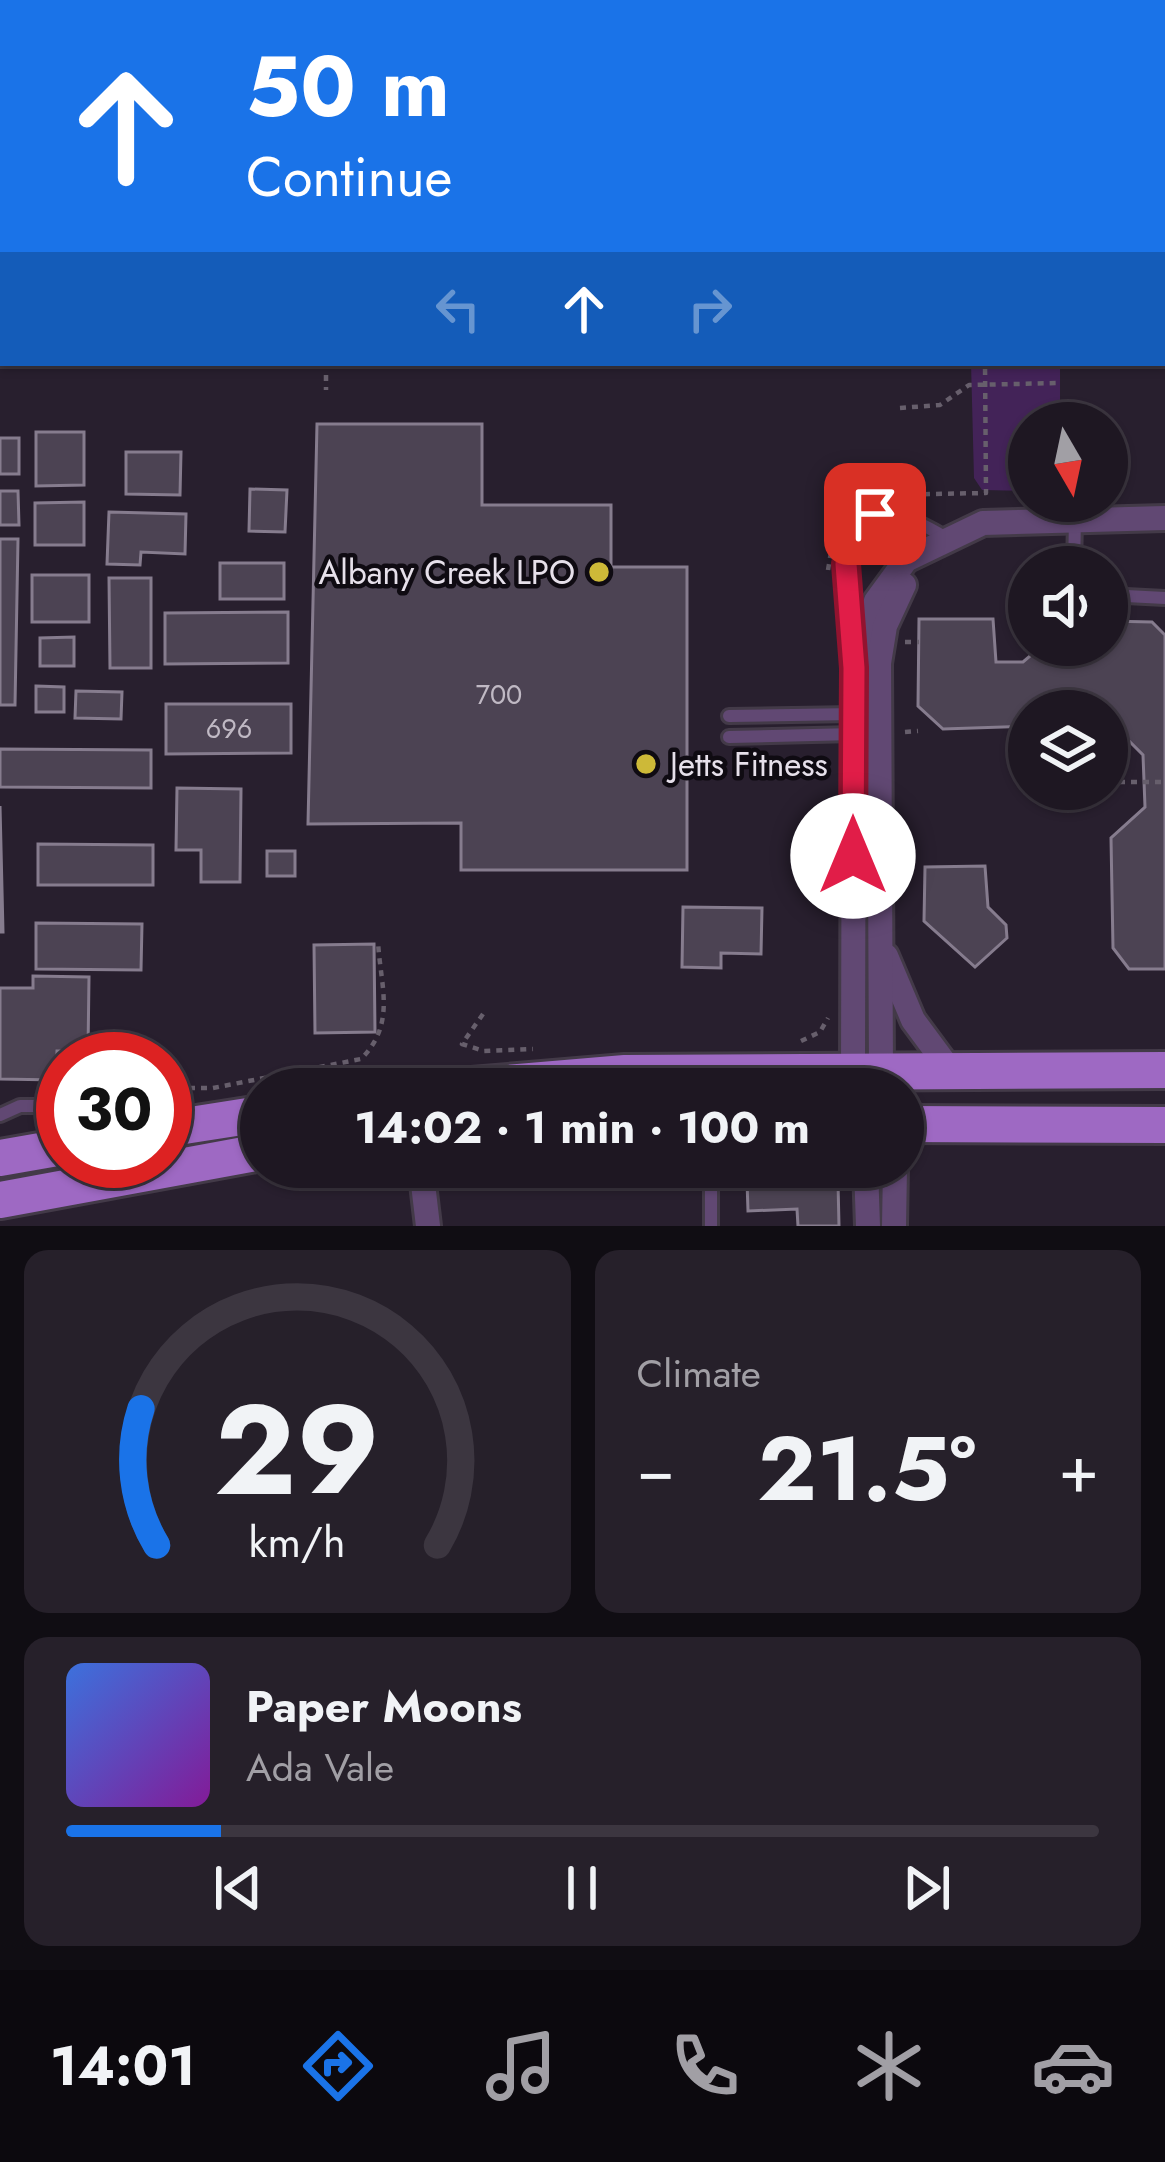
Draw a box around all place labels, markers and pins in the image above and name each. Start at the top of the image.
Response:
pin [824,463,926,565]
place label: Albany Creek LPO [319,549,575,596]
marker: Albany Creek LPO [586,559,612,585]
place label: Jetts Fitness [666,741,828,788]
marker: Jetts Fitness [633,751,659,777]

